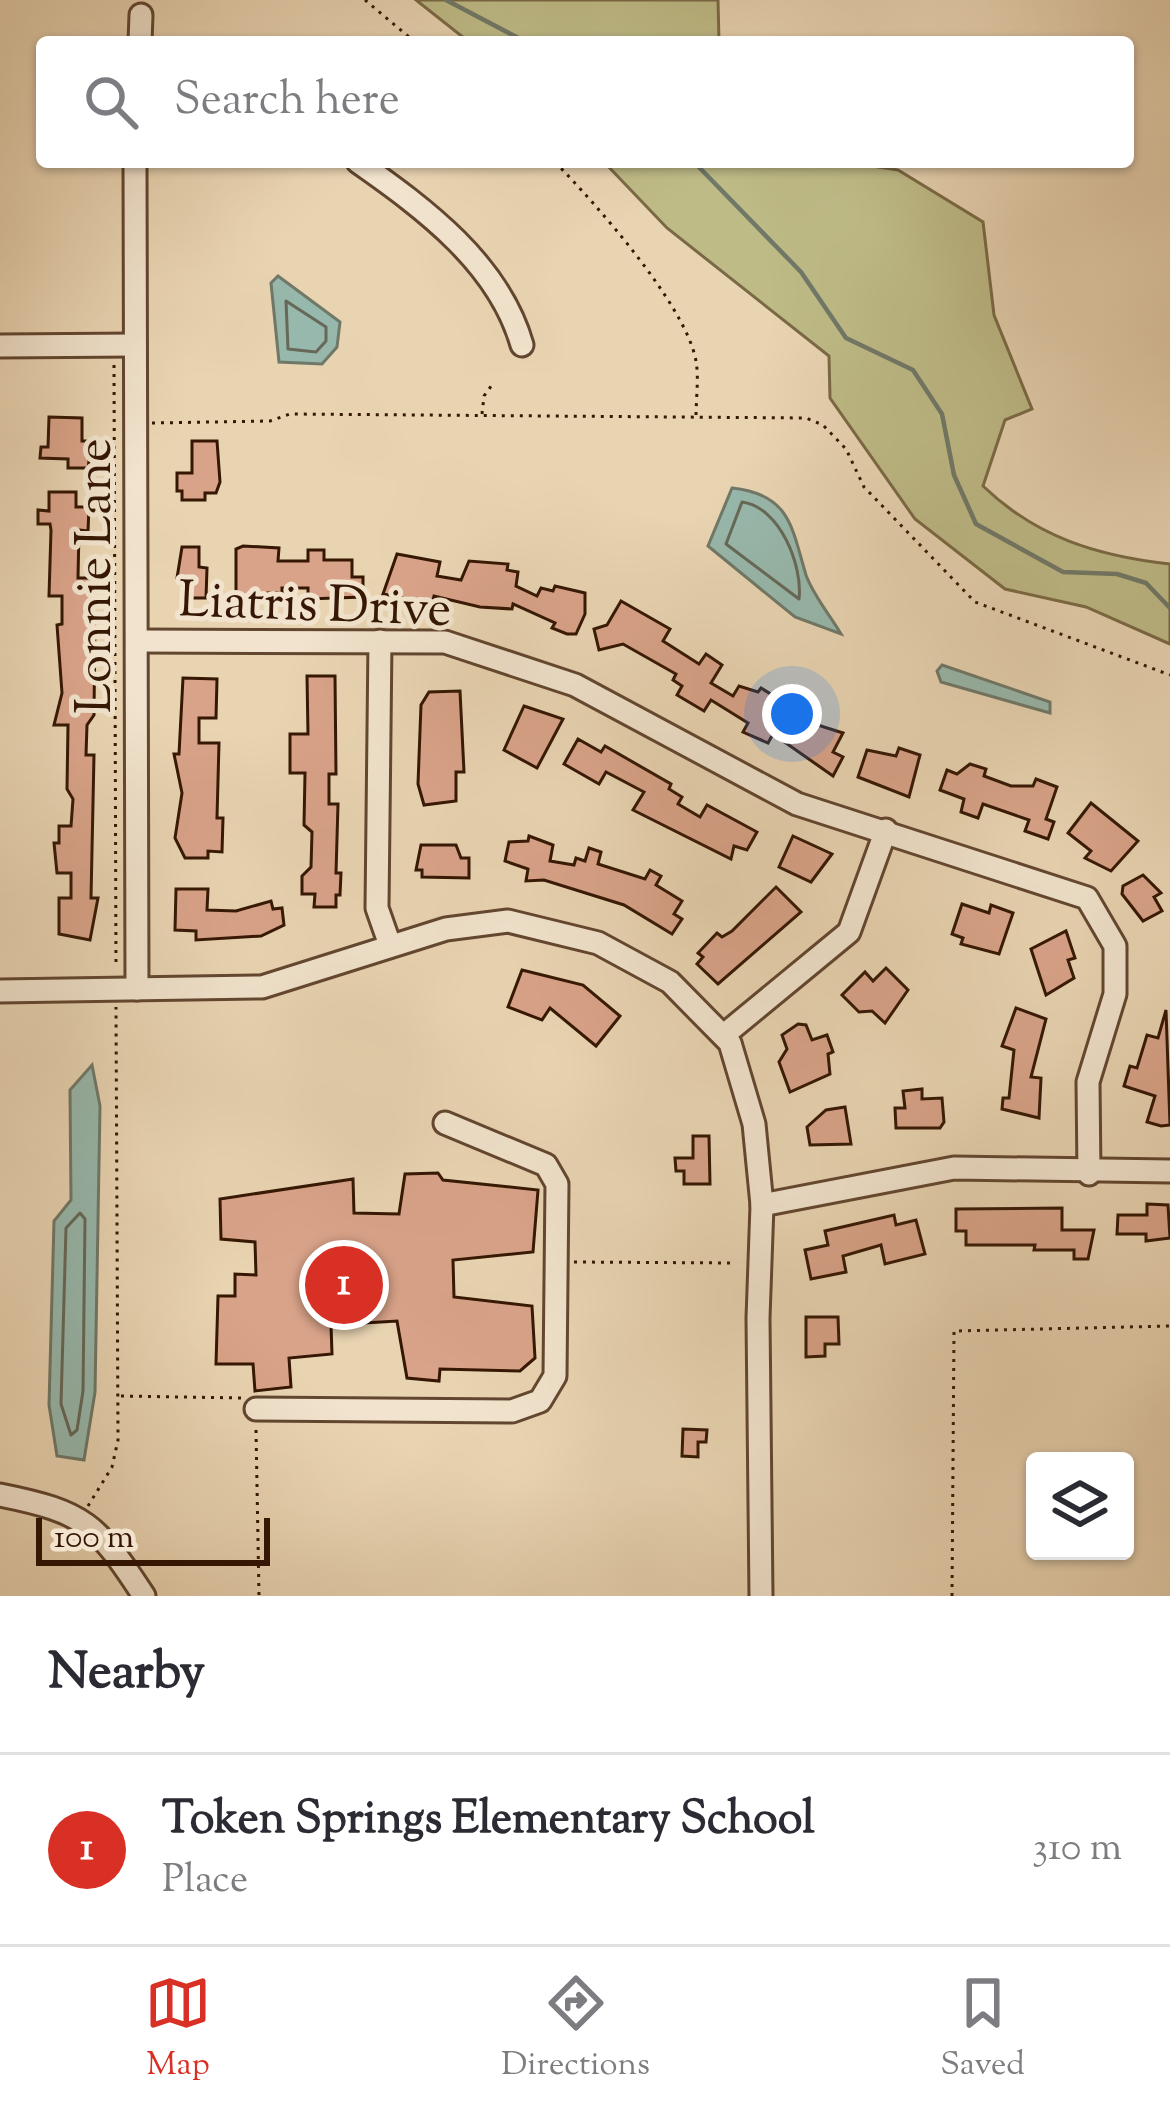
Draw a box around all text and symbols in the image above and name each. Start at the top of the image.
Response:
search box [36,36,1134,168]
icon: search [78,69,144,135]
text: Search here [174,70,400,135]
street label: Lonnie Lane [61,438,134,714]
street label: Liatris Drive [177,566,452,649]
your location [762,684,822,744]
pin: 1 [305,1240,383,1330]
map controls [1026,1452,1134,1560]
button: layers [1026,1452,1134,1560]
scale bar [36,1512,270,1565]
text: 100 m [54,1515,134,1563]
text: Nearby [48,1638,205,1711]
text: Token Springs Elementary School [162,1789,815,1854]
text: 1 [80,1822,94,1878]
text: 310 m [1032,1822,1122,1878]
text: Place [162,1854,248,1910]
tab: Map [145,1970,211,2090]
tab: Directions [501,1970,650,2090]
tab: Saved [940,1970,1025,2090]

